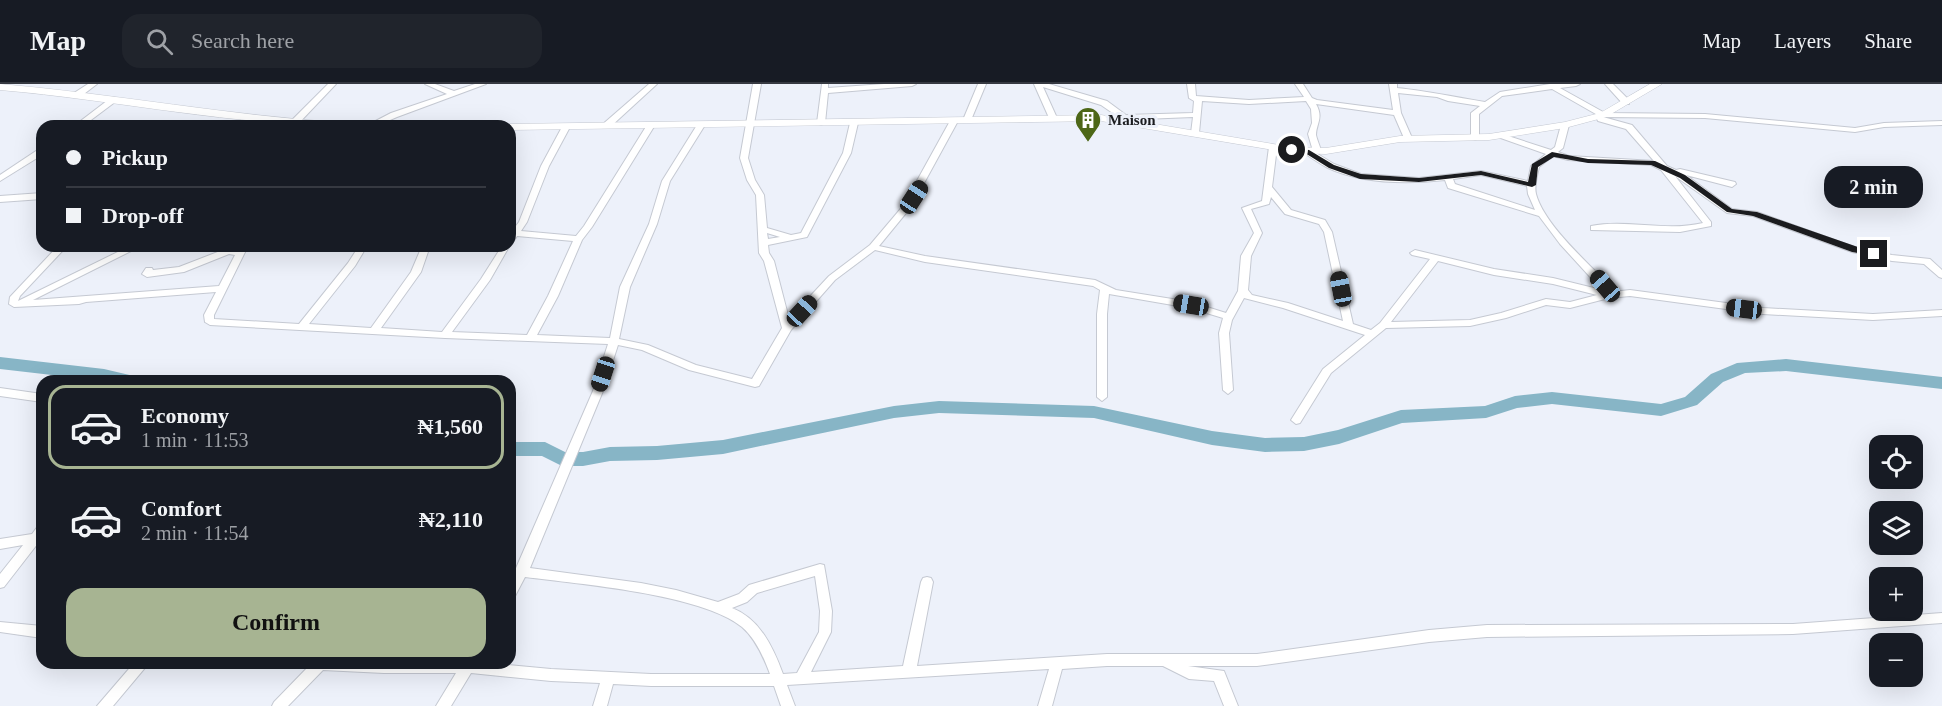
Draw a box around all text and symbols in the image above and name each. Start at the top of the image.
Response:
search box [122,14,542,68]
text: Map [30,25,86,56]
icon: search [143,25,176,58]
text: Search here [191,28,294,53]
text: Map [1703,29,1741,53]
text: Layers [1774,29,1831,53]
text: Share [1864,29,1912,53]
building icon: Maison [1073,105,1103,143]
place label: Maison [1108,112,1156,128]
route start [1278,136,1305,163]
text: Pickup [102,145,168,170]
callout: 2 min [1824,167,1924,209]
text: 2 min [1849,176,1898,198]
car [897,177,931,217]
text: Drop-off [102,203,183,228]
route end [1860,240,1887,267]
car [1586,267,1624,305]
car [1329,270,1353,308]
car [783,292,821,330]
car [1172,293,1210,317]
car [1725,298,1763,320]
car [589,354,617,394]
icon: car [69,400,123,454]
text: Economy [141,403,229,428]
text: ₦1,560 [418,414,483,439]
text: 1 min · 11:53 [141,429,249,451]
map controls [1869,435,1923,687]
button: locate [1869,435,1923,489]
icon: car [69,493,123,547]
text: Comfort [141,496,222,521]
button: layers [1869,501,1923,555]
text: ₦2,110 [419,507,483,532]
text: 2 min · 11:54 [141,522,249,544]
button: + [1869,567,1923,621]
button: Confirm [66,588,486,657]
button: − [1869,633,1923,687]

